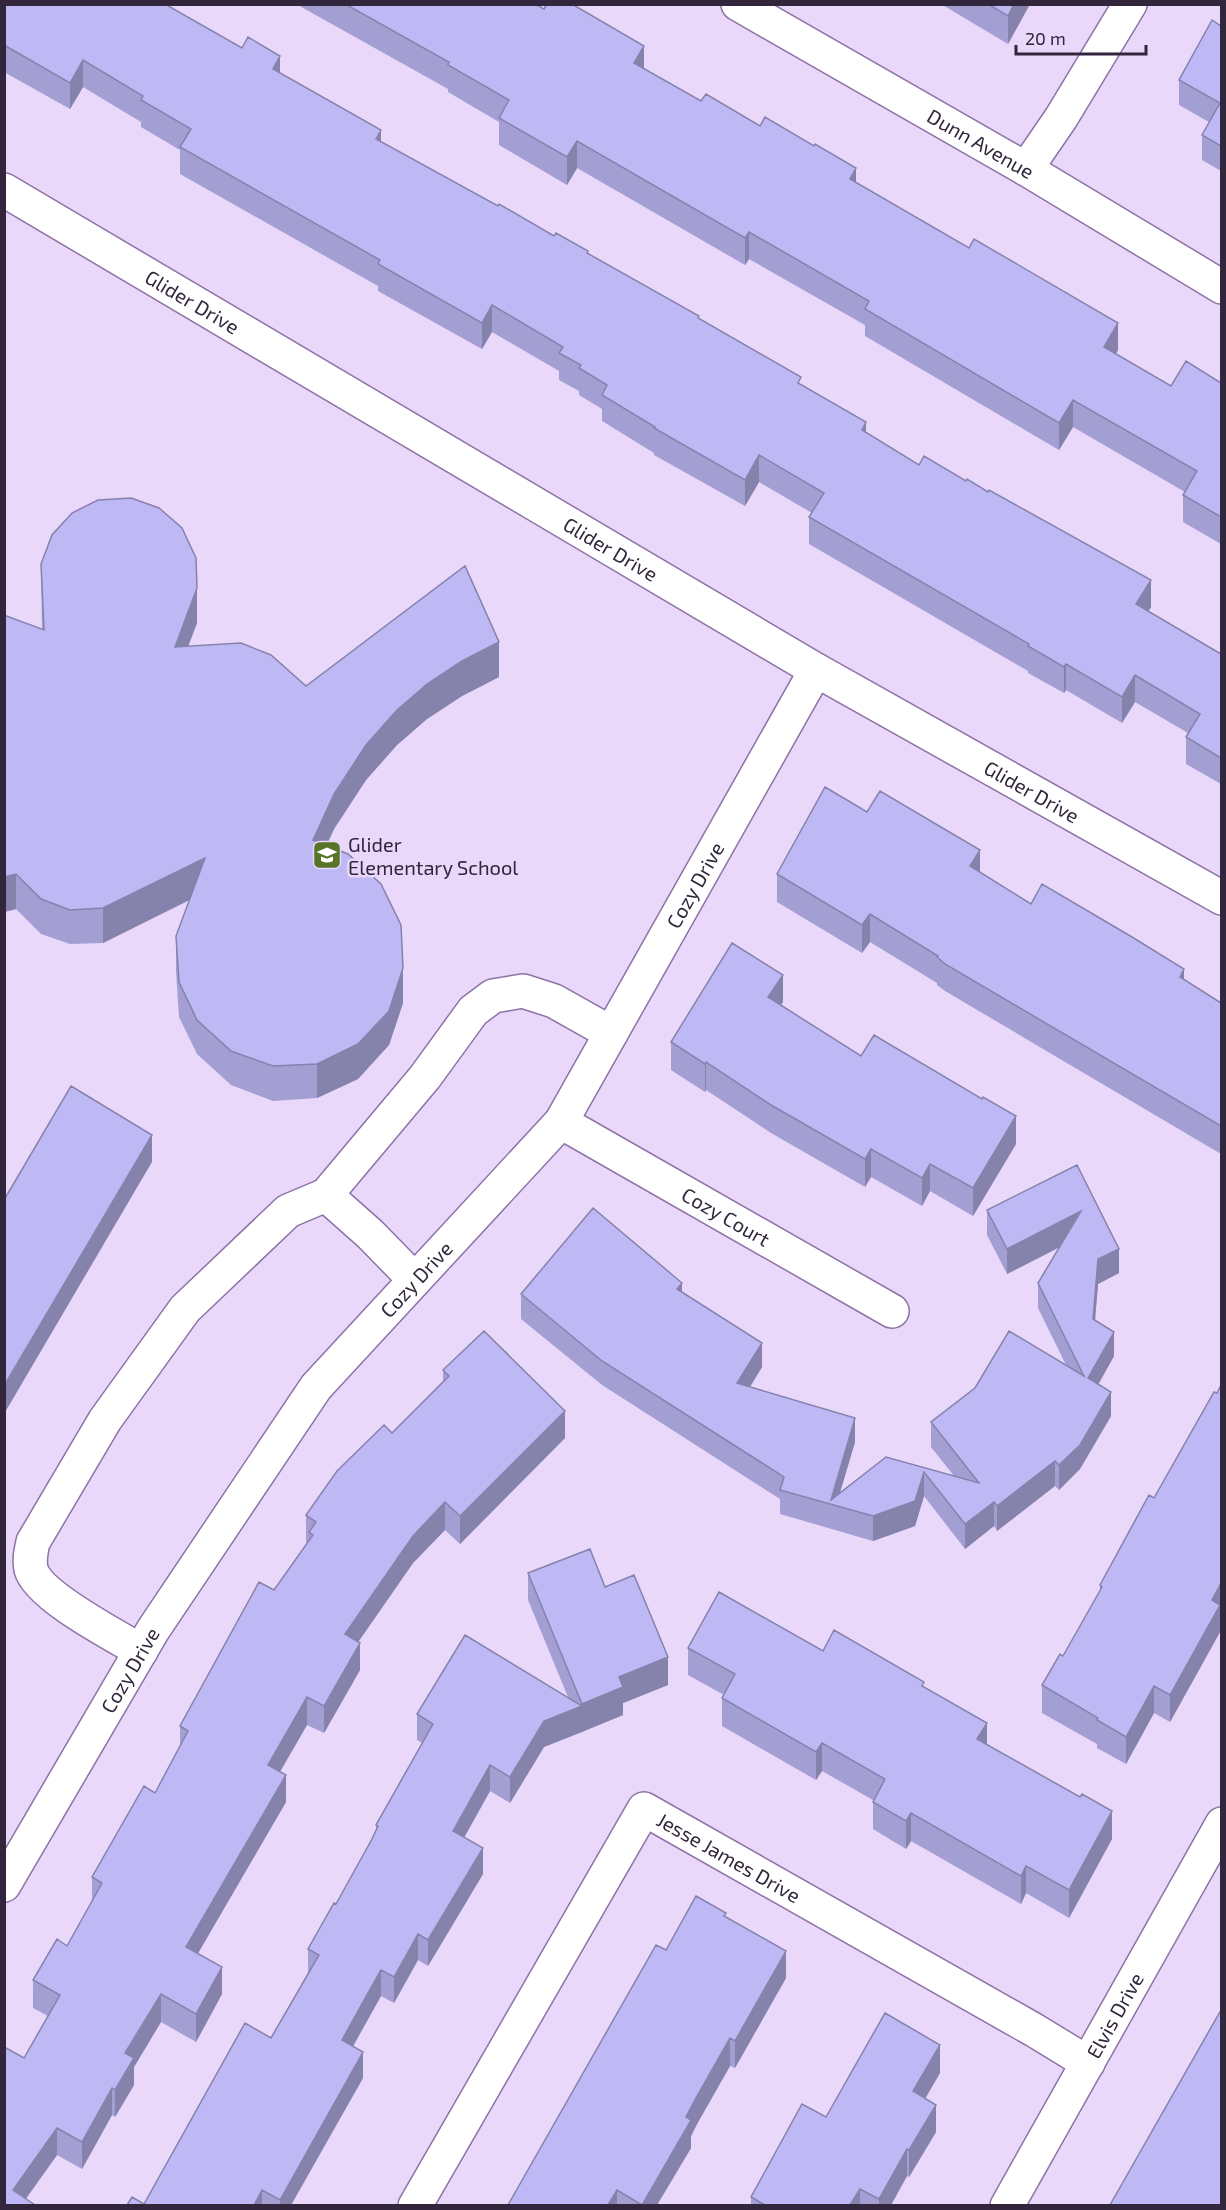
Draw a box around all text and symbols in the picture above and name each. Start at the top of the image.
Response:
scale bar [1016,18,1146,56]
text: 20 m [1025,27,1066,49]
street label: Dunn Avenue [923,103,1039,183]
street label: Glider Drive [141,264,244,339]
street label: Glider Drive [559,512,662,586]
street label: Glider Drive [980,755,1084,828]
place label: Glider Elementary School [348,832,518,879]
street label: Cozy Drive [661,838,729,932]
school or university icon: Glider Elementary School [311,839,343,871]
street label: Cozy Court [678,1182,775,1251]
street label: Cozy Drive [375,1236,457,1322]
street label: Cozy Drive [95,1623,164,1717]
street label: Jesse James Drive [653,1807,805,1907]
street label: Elvis Drive [1081,1968,1148,2062]

